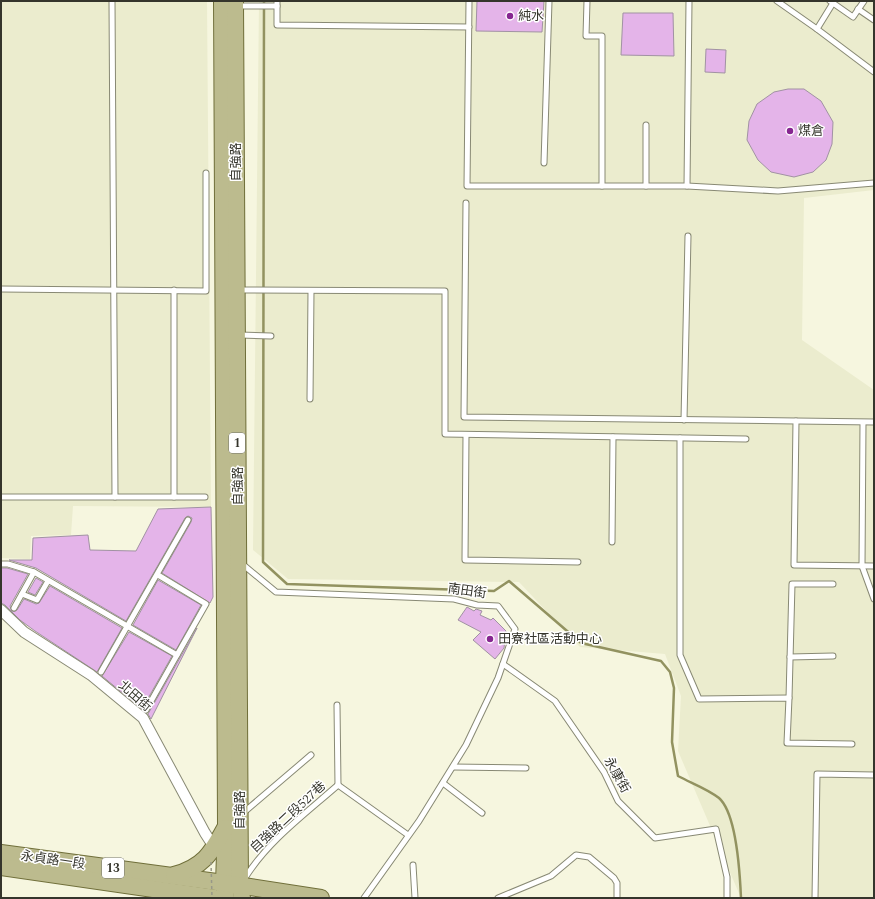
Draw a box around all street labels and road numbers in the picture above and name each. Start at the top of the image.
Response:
street label: 自強路 [226,142,246,182]
road number: 1 [229,433,245,453]
street label: 自強路 [228,466,248,506]
street label: 南田街 [446,578,488,604]
street label: 北田街 [114,676,156,716]
street label: 永康街 [599,753,635,797]
street label: 自強路二段527巷 [246,776,330,858]
street label: 自強路 [230,790,250,830]
street label: 永貞路一段 [19,846,87,874]
road number: 13 [102,858,124,878]

